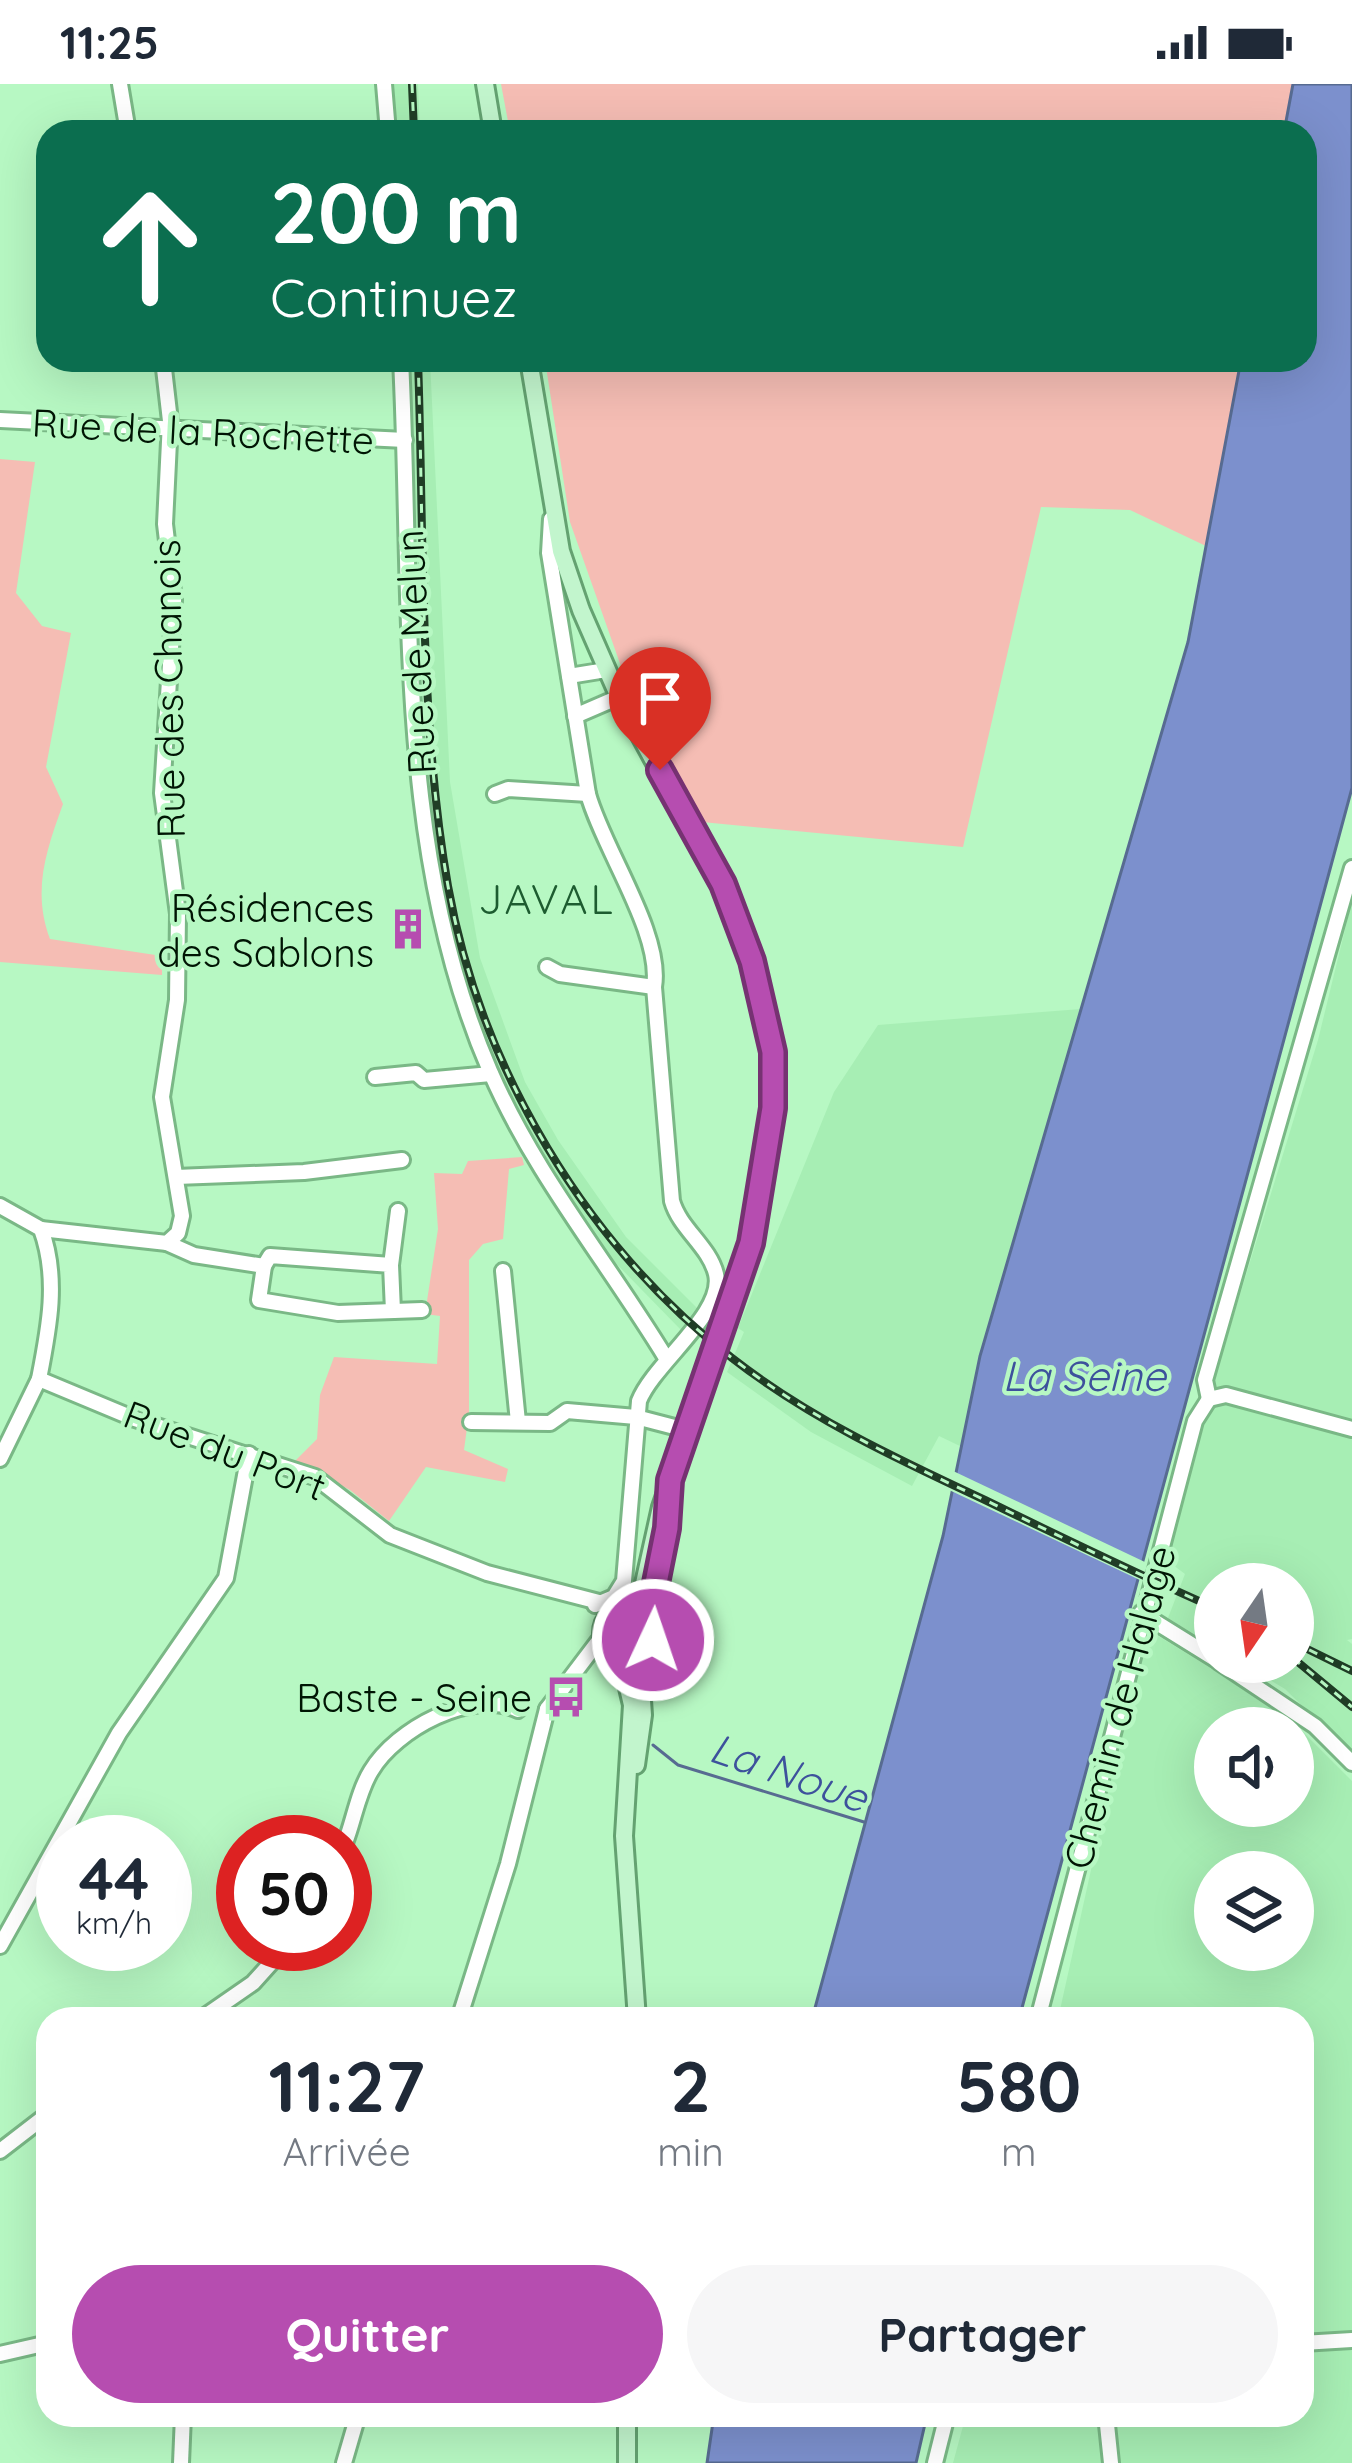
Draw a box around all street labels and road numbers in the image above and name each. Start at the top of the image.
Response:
street label: Rue de la Rochette [31,398,375,464]
street label: Rue de Melun [384,529,446,775]
street label: Rue des Chanois [141,539,195,839]
street label: Rue du Port [117,1389,333,1511]
street label: Chemin de Halage [1052,1540,1186,1874]

